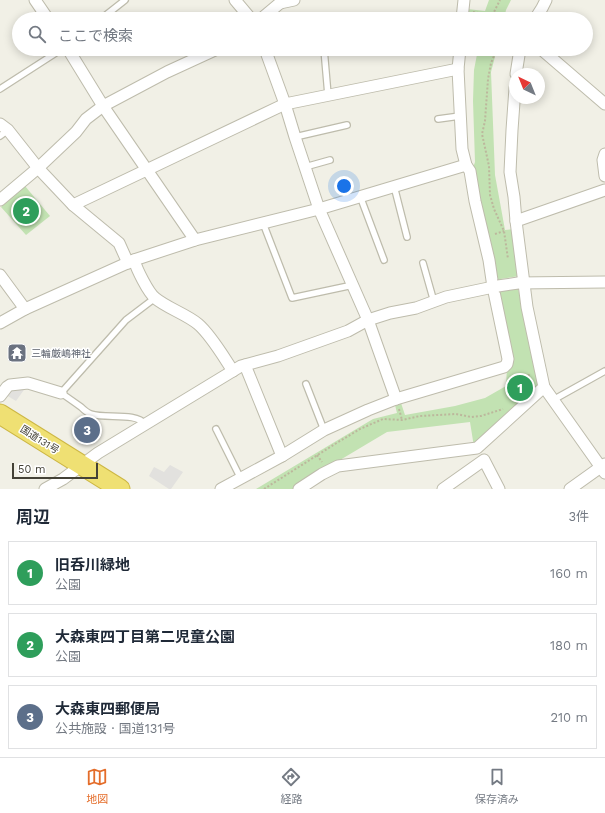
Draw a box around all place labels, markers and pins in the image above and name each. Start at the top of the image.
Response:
pin: 2 [13,196,39,226]
temple icon: 三輪厳嶋神社 [6,342,28,364]
place label: 三輪厳嶋神社 [31,348,91,359]
pin: 1 [507,373,533,403]
pin: 3 [74,415,100,445]

